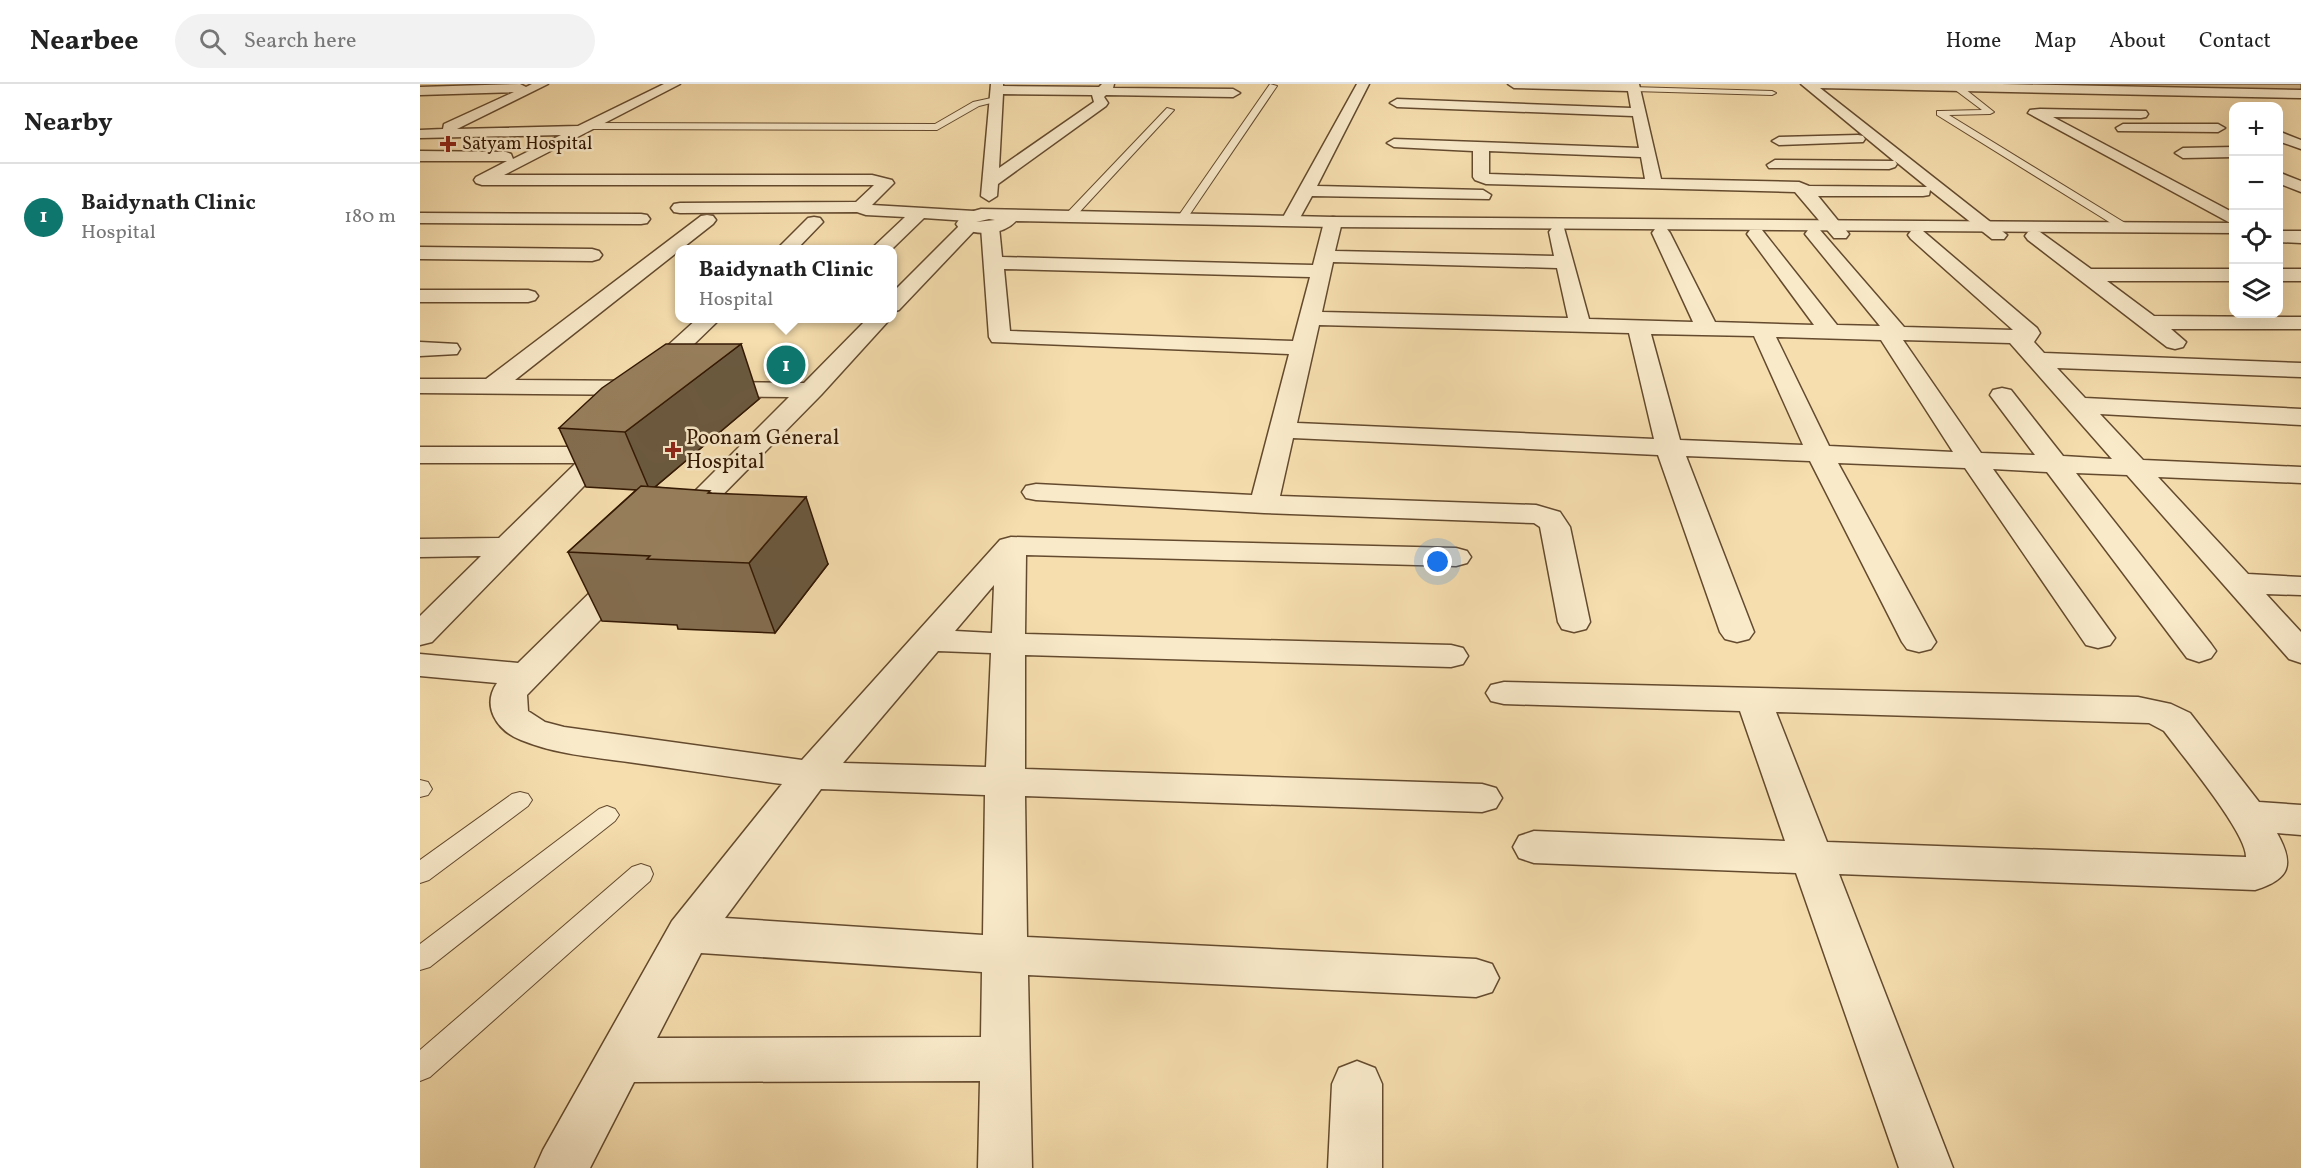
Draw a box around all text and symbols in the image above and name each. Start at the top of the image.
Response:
search box [175,14,595,68]
text: Nearbee [30,22,139,61]
icon: search [196,25,229,58]
text: Search here [244,26,356,57]
text: Home [1946,27,2001,56]
text: Map [2034,27,2076,56]
text: About [2109,27,2166,56]
text: Contact [2199,27,2271,56]
map controls [2229,102,2283,318]
button: + [2229,102,2283,156]
text: Nearby [24,105,113,141]
place label: Satyam Hospital [462,132,592,157]
marker: Satyam Hospital [439,135,457,153]
button: − [2229,156,2283,210]
text: Baidynath Clinic [81,188,256,219]
text: 1 [39,203,48,231]
text: 180 m [344,203,396,231]
button: locate [2229,210,2283,264]
text: Hospital [81,219,156,247]
popup [675,245,897,323]
text: Baidynath Clinic [699,255,873,286]
button: layers [2229,264,2283,318]
text: Hospital [699,286,773,314]
pin: 1 [766,342,806,388]
place label: Poonam General Hospital [686,424,839,477]
marker: Poonam General Hospital [664,441,682,459]
your location [1423,547,1452,576]

